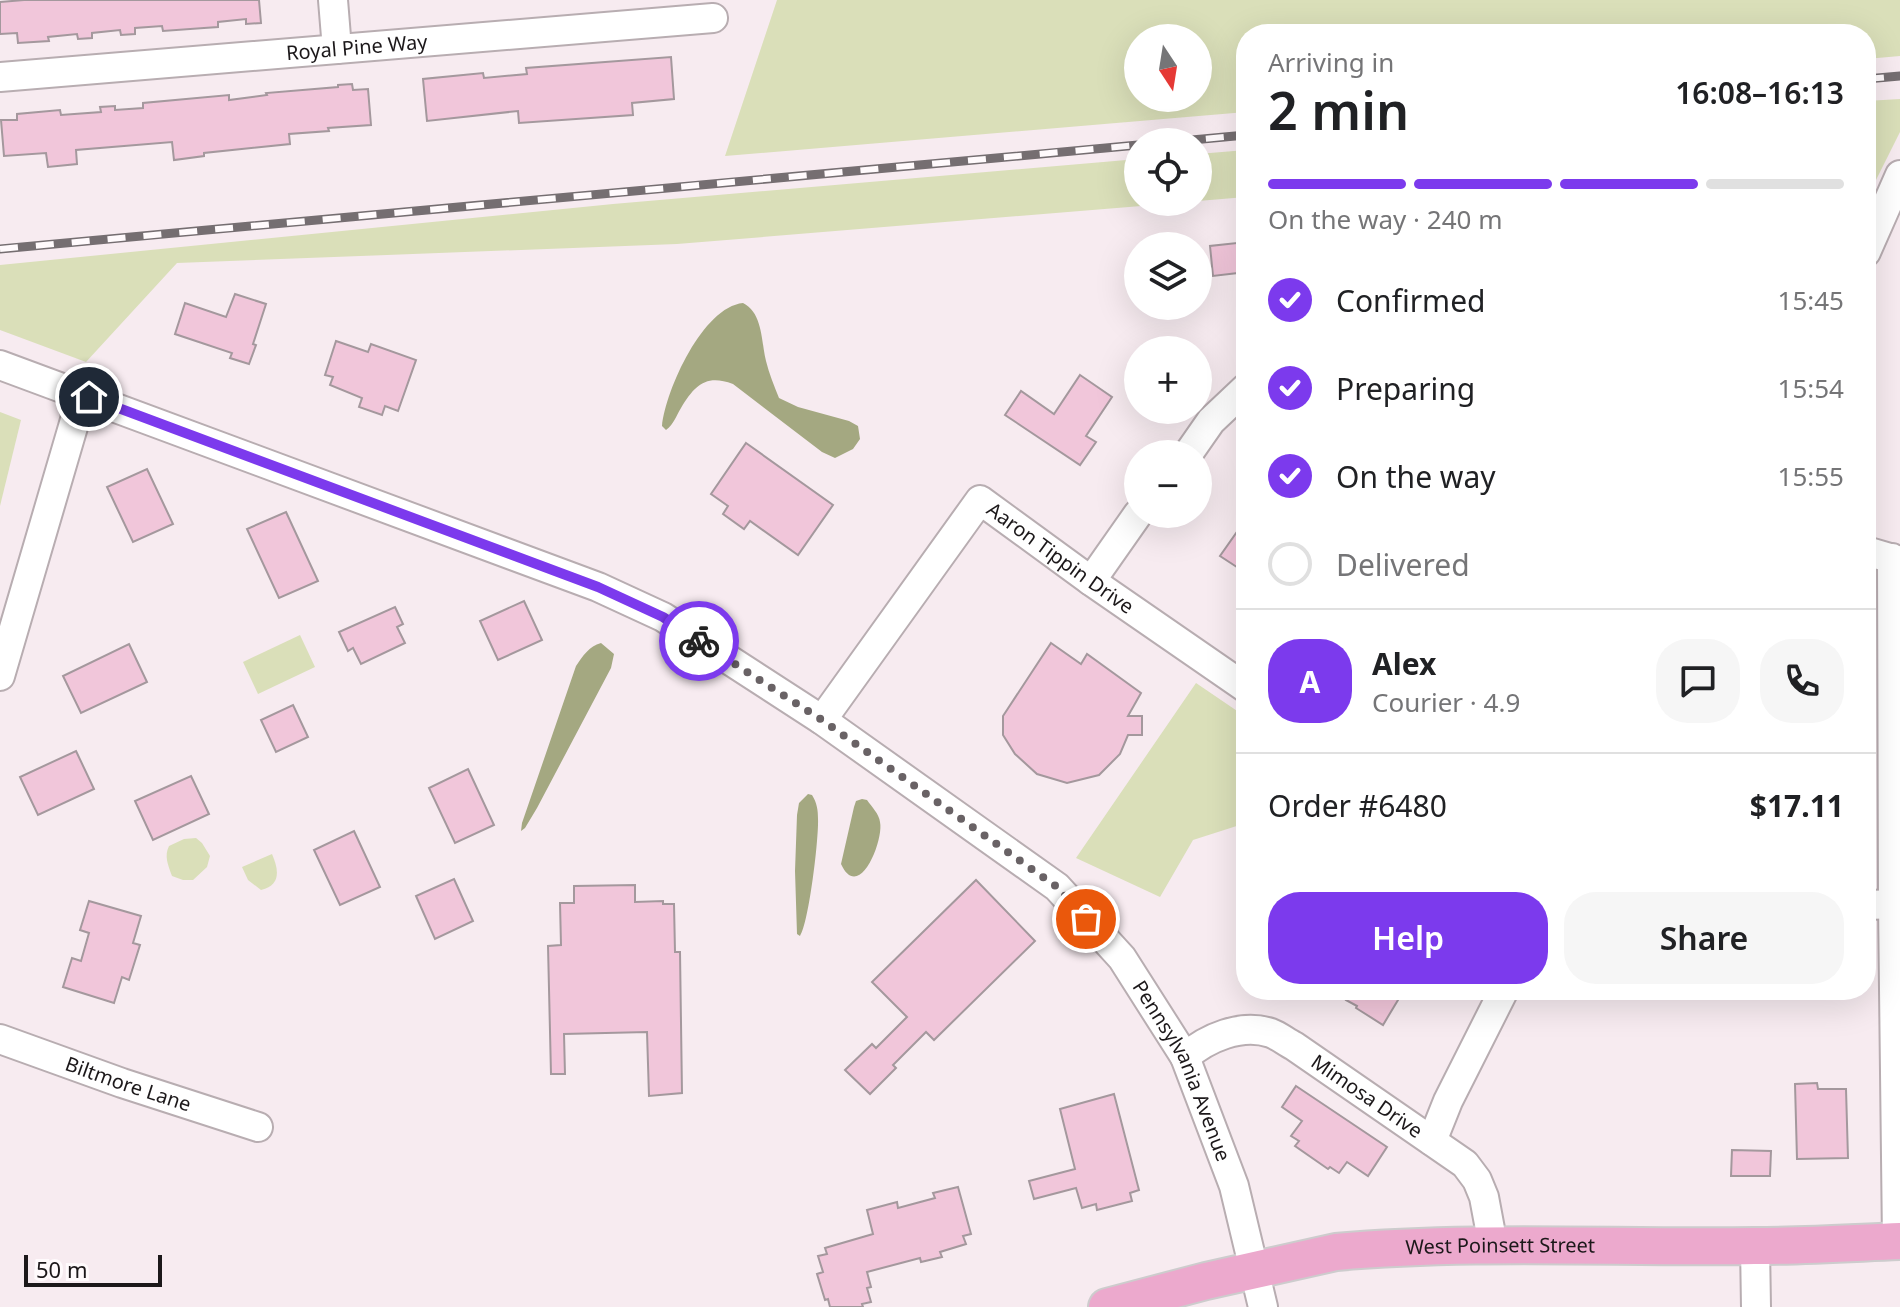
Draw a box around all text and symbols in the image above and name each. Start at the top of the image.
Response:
north arrow [1124,24,1212,112]
map controls [1124,24,1212,528]
street label: Royal Pine Way [285,28,429,66]
text: Arriving in [1268,44,1394,80]
text: 16:08–16:13 [1675,72,1844,113]
text: 2 min [1268,74,1409,145]
button: locate [1124,128,1212,216]
text: On the way · 240 m [1268,201,1502,237]
button: layers [1124,232,1212,320]
icon: check [1268,278,1312,322]
text: Confirmed [1336,280,1486,321]
text: 15:45 [1778,282,1844,318]
button: + [1124,336,1212,424]
pin [55,363,123,431]
icon: check [1268,366,1312,410]
text: Preparing [1336,368,1475,409]
text: 15:54 [1778,370,1844,406]
icon: home [67,375,111,419]
button: − [1124,440,1212,528]
icon: check [1268,454,1312,498]
text: On the way [1336,456,1496,497]
text: 15:55 [1778,458,1844,494]
street label: Aaron Tippin Drive [982,496,1139,620]
text: Delivered [1336,544,1470,585]
courier [659,601,739,681]
icon: bike [677,619,721,663]
button: chat [1656,639,1740,723]
button: phone [1760,639,1844,723]
text: Alex [1372,643,1436,684]
text: A [1300,661,1320,702]
text: Courier · 4.9 [1372,684,1520,720]
text: Order #6480 [1268,785,1447,826]
text: $17.11 [1750,785,1844,826]
pin [1052,885,1120,953]
button: Help [1268,892,1548,984]
button: Share [1564,892,1844,984]
icon: bag [1064,897,1108,941]
street label: Pennsylvania Avenue [1127,975,1237,1165]
street label: Mimosa Drive [1306,1048,1428,1144]
street label: Biltmore Lane [62,1050,195,1117]
street label: West Poinsett Street [1405,1231,1595,1261]
scale bar [24,1251,162,1287]
text: 50 m [36,1254,87,1284]

